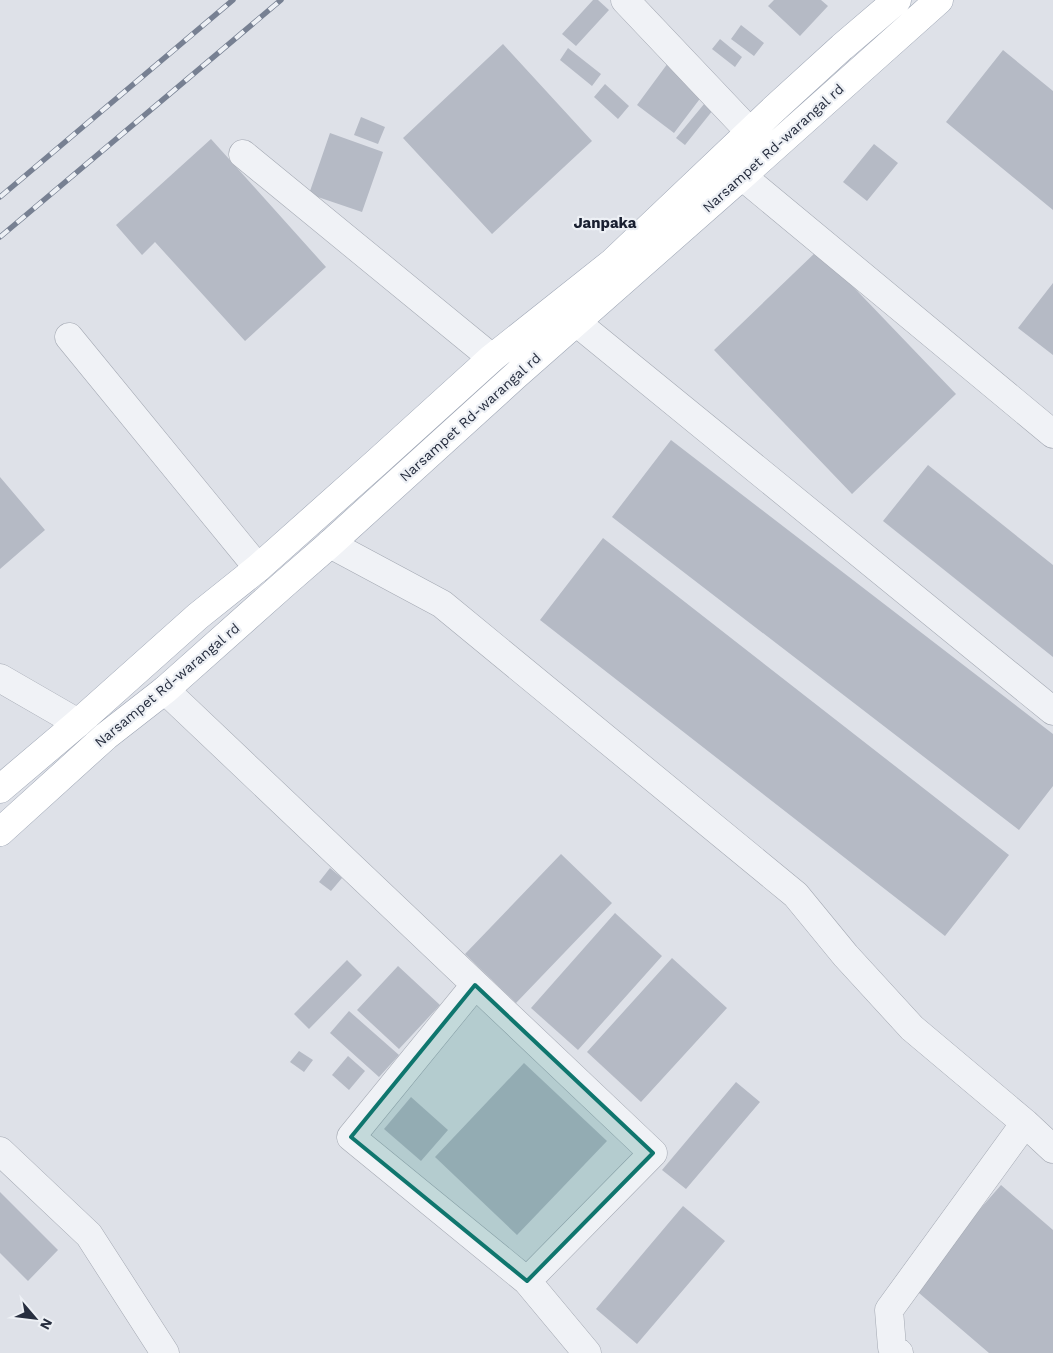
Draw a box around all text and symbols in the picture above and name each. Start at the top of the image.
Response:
street label: Narsampet Rd-warangal rd [699,80,847,216]
district label: Janpaka [573,214,637,232]
street label: Narsampet Rd-warangal rd [396,349,544,485]
street label: Narsampet Rd-warangal rd [91,620,243,750]
north arrow [10,1293,60,1343]
text: N [37,1316,56,1332]

